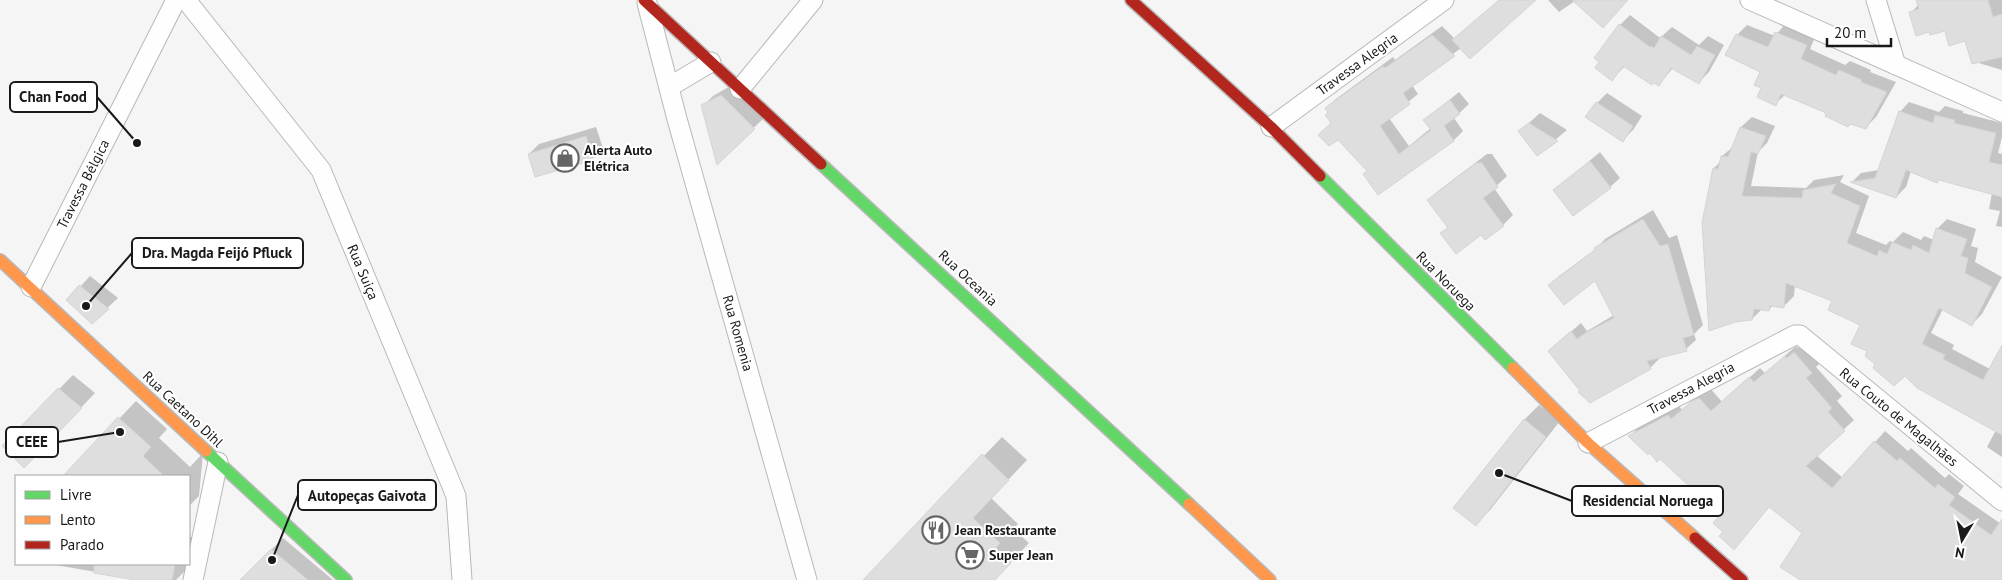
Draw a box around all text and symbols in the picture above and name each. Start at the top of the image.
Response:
scale bar [1827,15,1891,47]
text: 20 m [1834,23,1867,42]
street label: Travessa Alegria [1313,28,1401,99]
callout: Chan Food [10,82,97,112]
text: Chan Food [19,87,87,106]
street label: Travessa Bélgica [53,136,113,232]
place label: Alerta Auto Elétrica [584,141,653,175]
shop icon: Alerta Auto Elétrica [550,143,580,173]
callout: Dra. Magda Feijó Pfluck [132,238,303,268]
street label: Rua Suiça [343,242,383,302]
text: Dra. Magda Feijó Pfluck [142,243,293,262]
street label: Rua Oceania [935,246,1001,310]
street label: Rua Noruega [1412,247,1480,315]
street label: Rua Romenia [719,293,757,373]
street label: Travessa Alegria [1644,358,1738,418]
street label: Rua Couto de Magalhães [1836,364,1962,470]
street label: Rua Caetano Dihl [139,367,227,451]
callout: CEEE [6,427,58,457]
text: CEEE [16,432,48,451]
legend [15,475,190,565]
callout: Autopeças Gaivota [298,480,436,510]
text: Livre [60,485,92,504]
text: Autopeças Gaivota [308,486,426,505]
callout: Residencial Noruega [1572,486,1723,516]
text: Residencial Noruega [1583,491,1713,510]
text: Lento [60,510,96,529]
restaurant icon: Jean Restaurante [921,515,951,545]
north arrow [1937,515,1987,565]
place label: Jean Restaurante [954,521,1056,539]
text: Parado [60,535,104,554]
supermarket icon: Super Jean [955,540,985,570]
text: N [1954,543,1966,562]
place label: Super Jean [989,546,1053,564]

